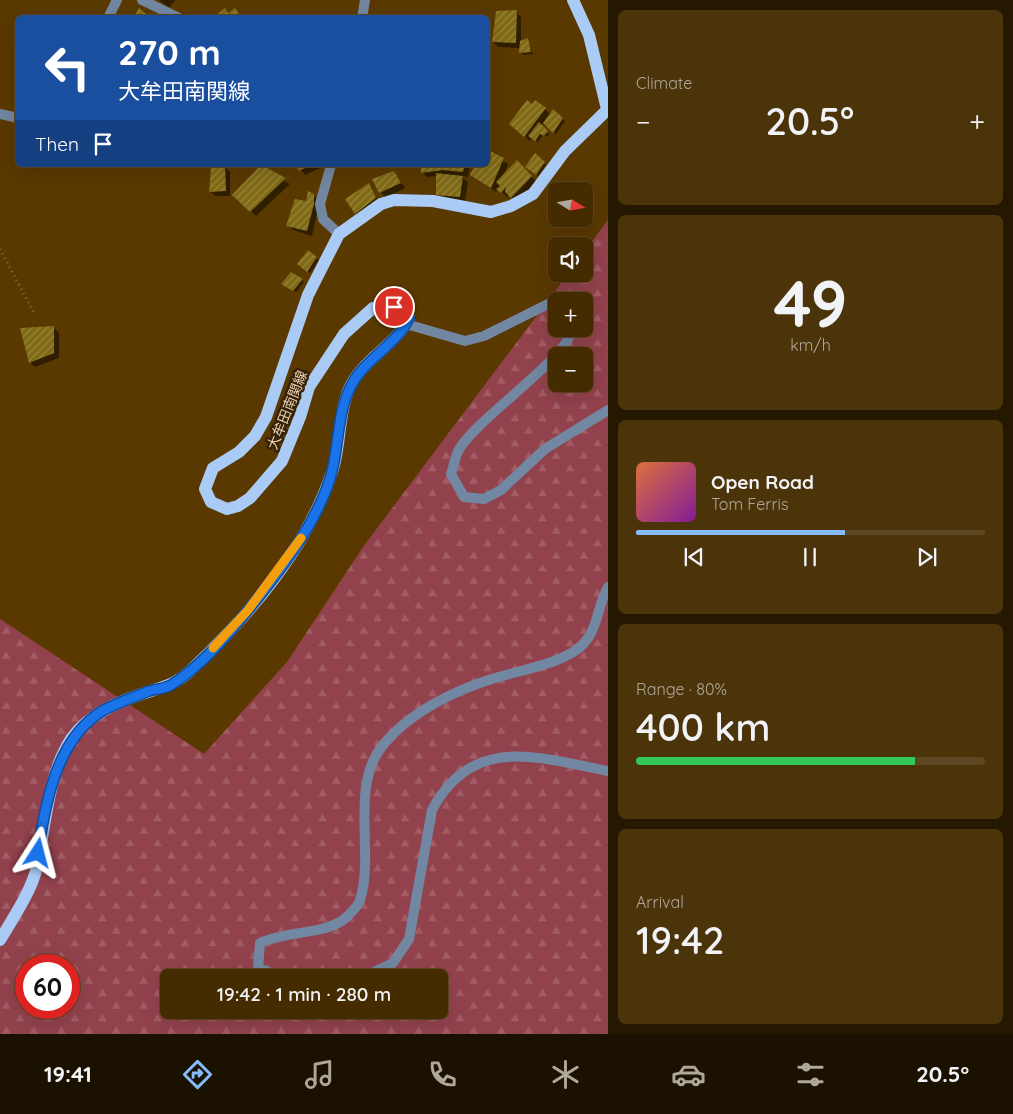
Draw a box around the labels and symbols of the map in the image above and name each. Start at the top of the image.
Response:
north arrow [548,182,592,228]
pin [373,286,415,328]
street label: 大牟田南関線 [263,368,311,452]
position arrow [11,826,63,878]
speed limit sign: 60 [15,954,80,1019]

